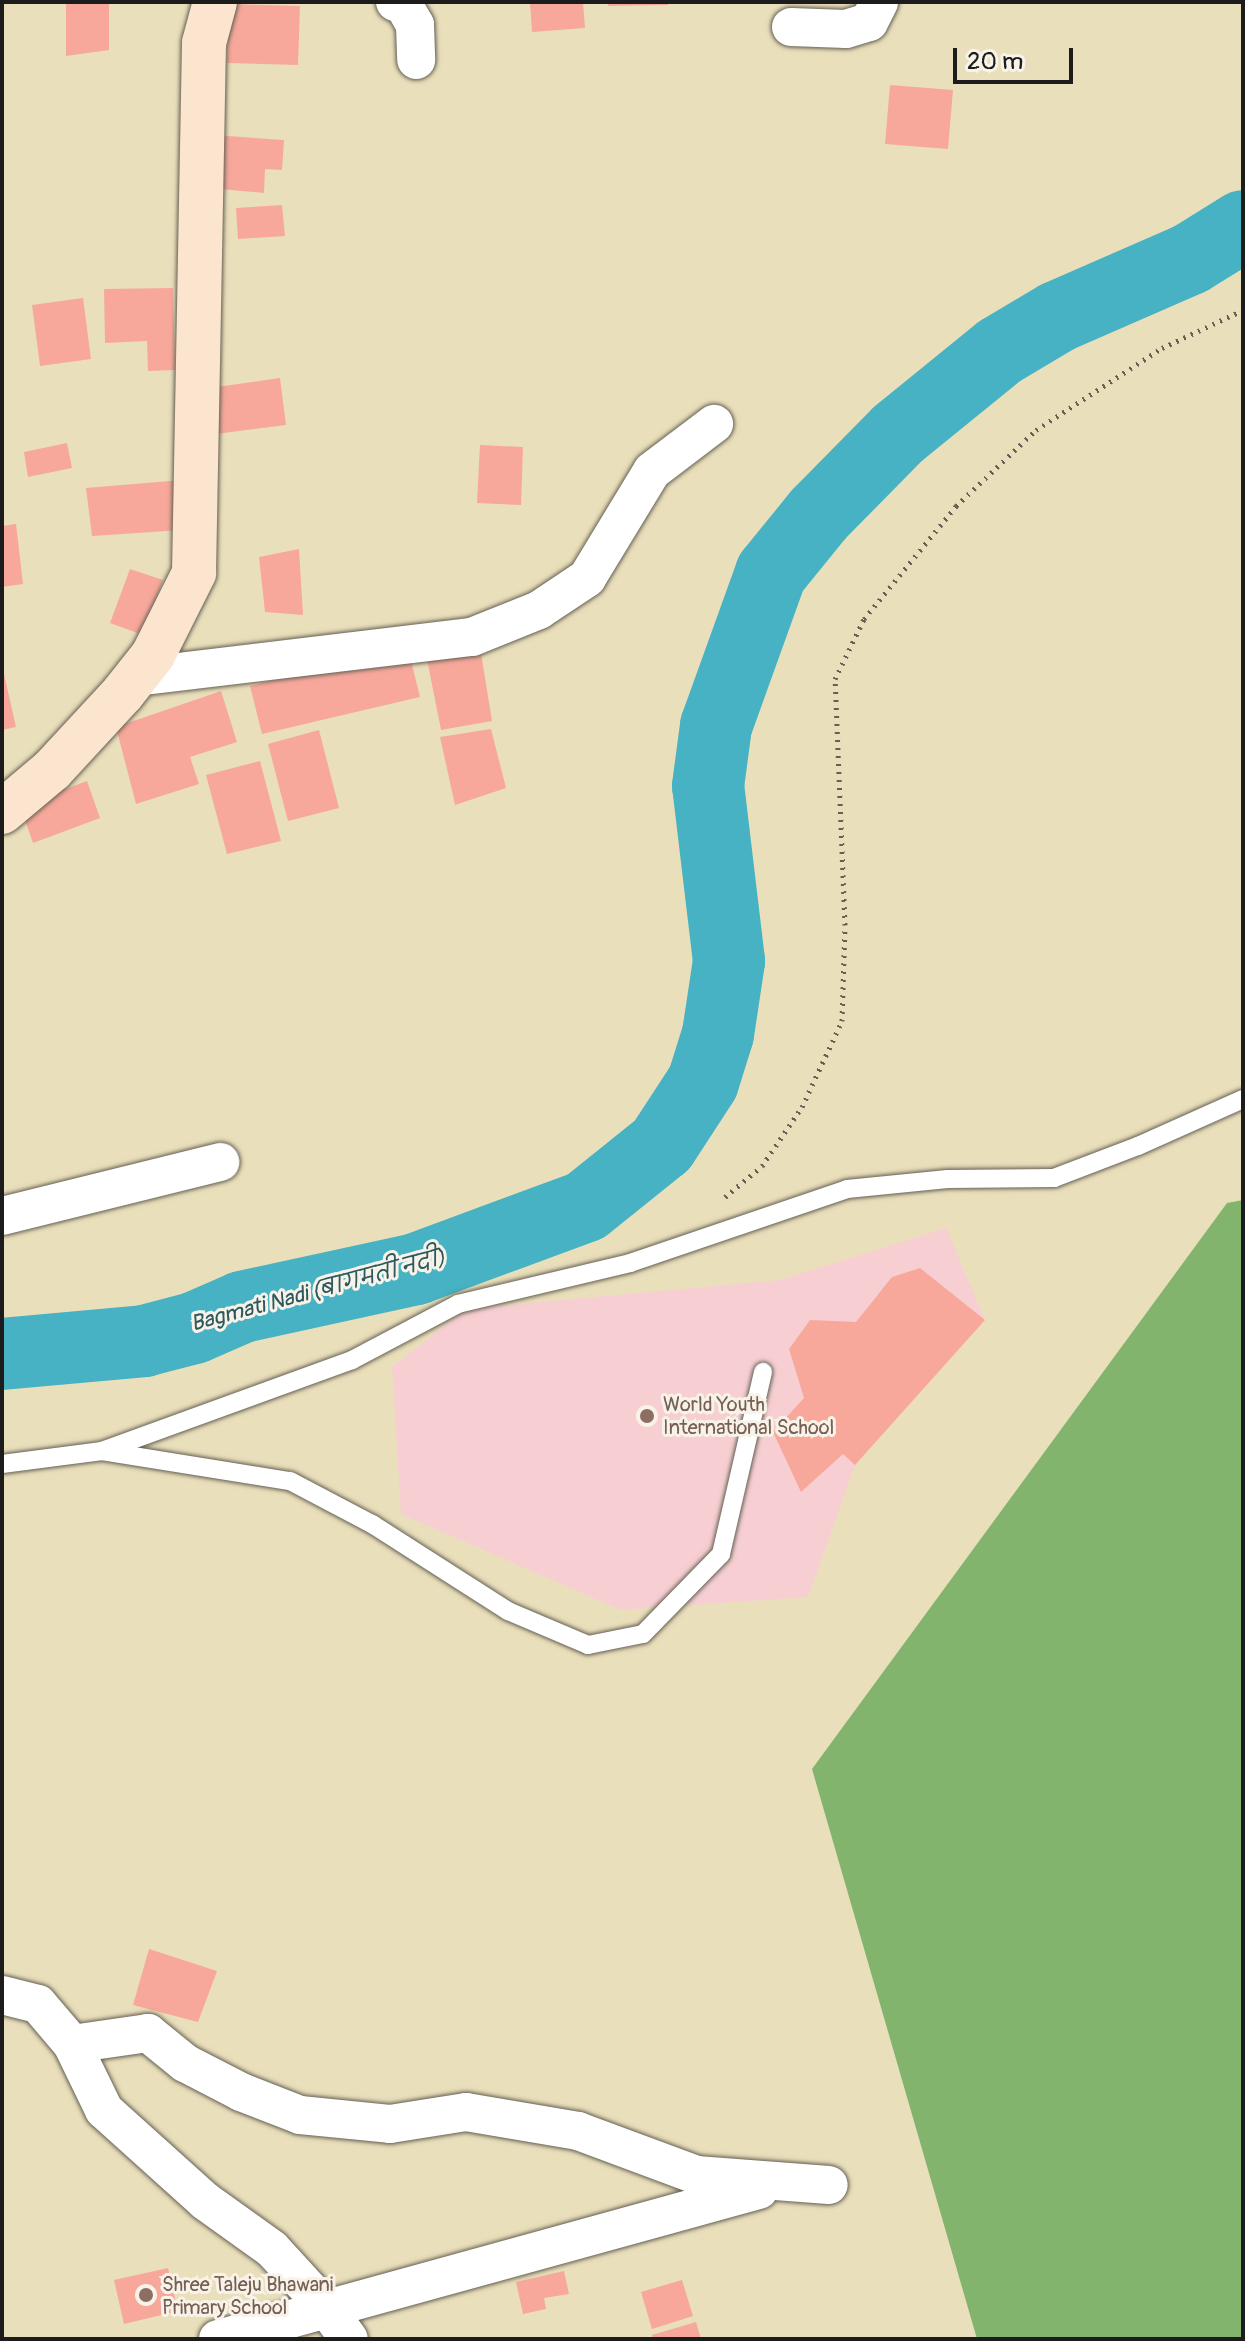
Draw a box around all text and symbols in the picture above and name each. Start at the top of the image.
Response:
scale bar [957,32,1077,82]
text: 20 m [967,47,1023,76]
water label: Bagmati Nadi (बागमती नदी) [188,1244,448,1338]
place label: World Youth International School [663,1392,834,1439]
marker: World Youth International School [638,1407,656,1425]
place label: Shree Taleju Bhawani Primary School [162,2272,333,2319]
marker: Shree Taleju Bhawani Primary School [137,2286,155,2304]

